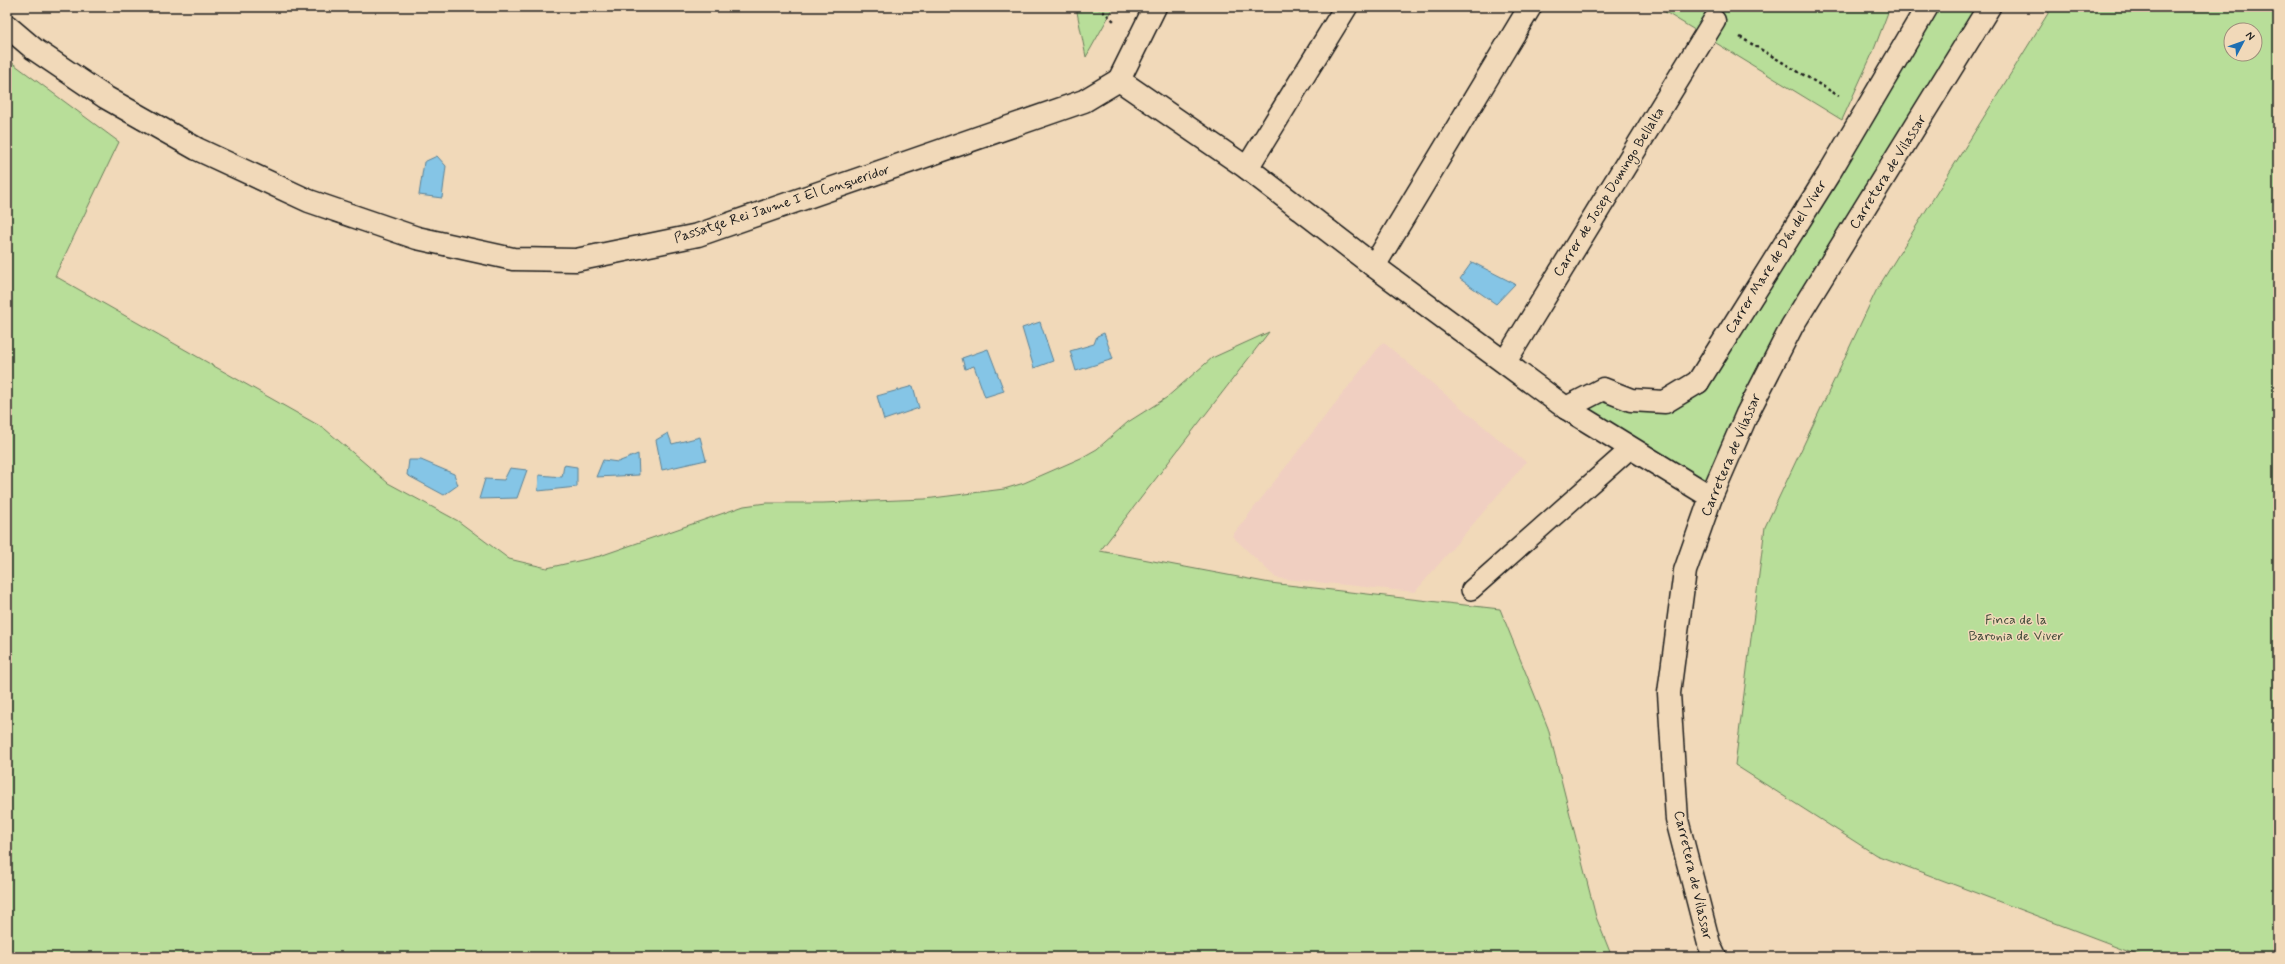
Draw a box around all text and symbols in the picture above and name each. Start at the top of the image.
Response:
north arrow [2223,22,2263,62]
text: N [2242,29,2257,43]
street label: Carrer de Josep Domingo Bellalta [1549,104,1670,281]
street label: Carretera de Vilassar [1845,111,1931,233]
street label: Passatge Rei Jaume I El Conqueridor [672,160,893,249]
street label: Carrer Mare de Déu del Viver [1721,177,1831,337]
street label: Carretera de Vilassar [1697,391,1765,519]
park label: Finca de la Baronia de Viver [1968,611,2064,645]
street label: Carretera de Vilassar [1669,809,1717,941]

